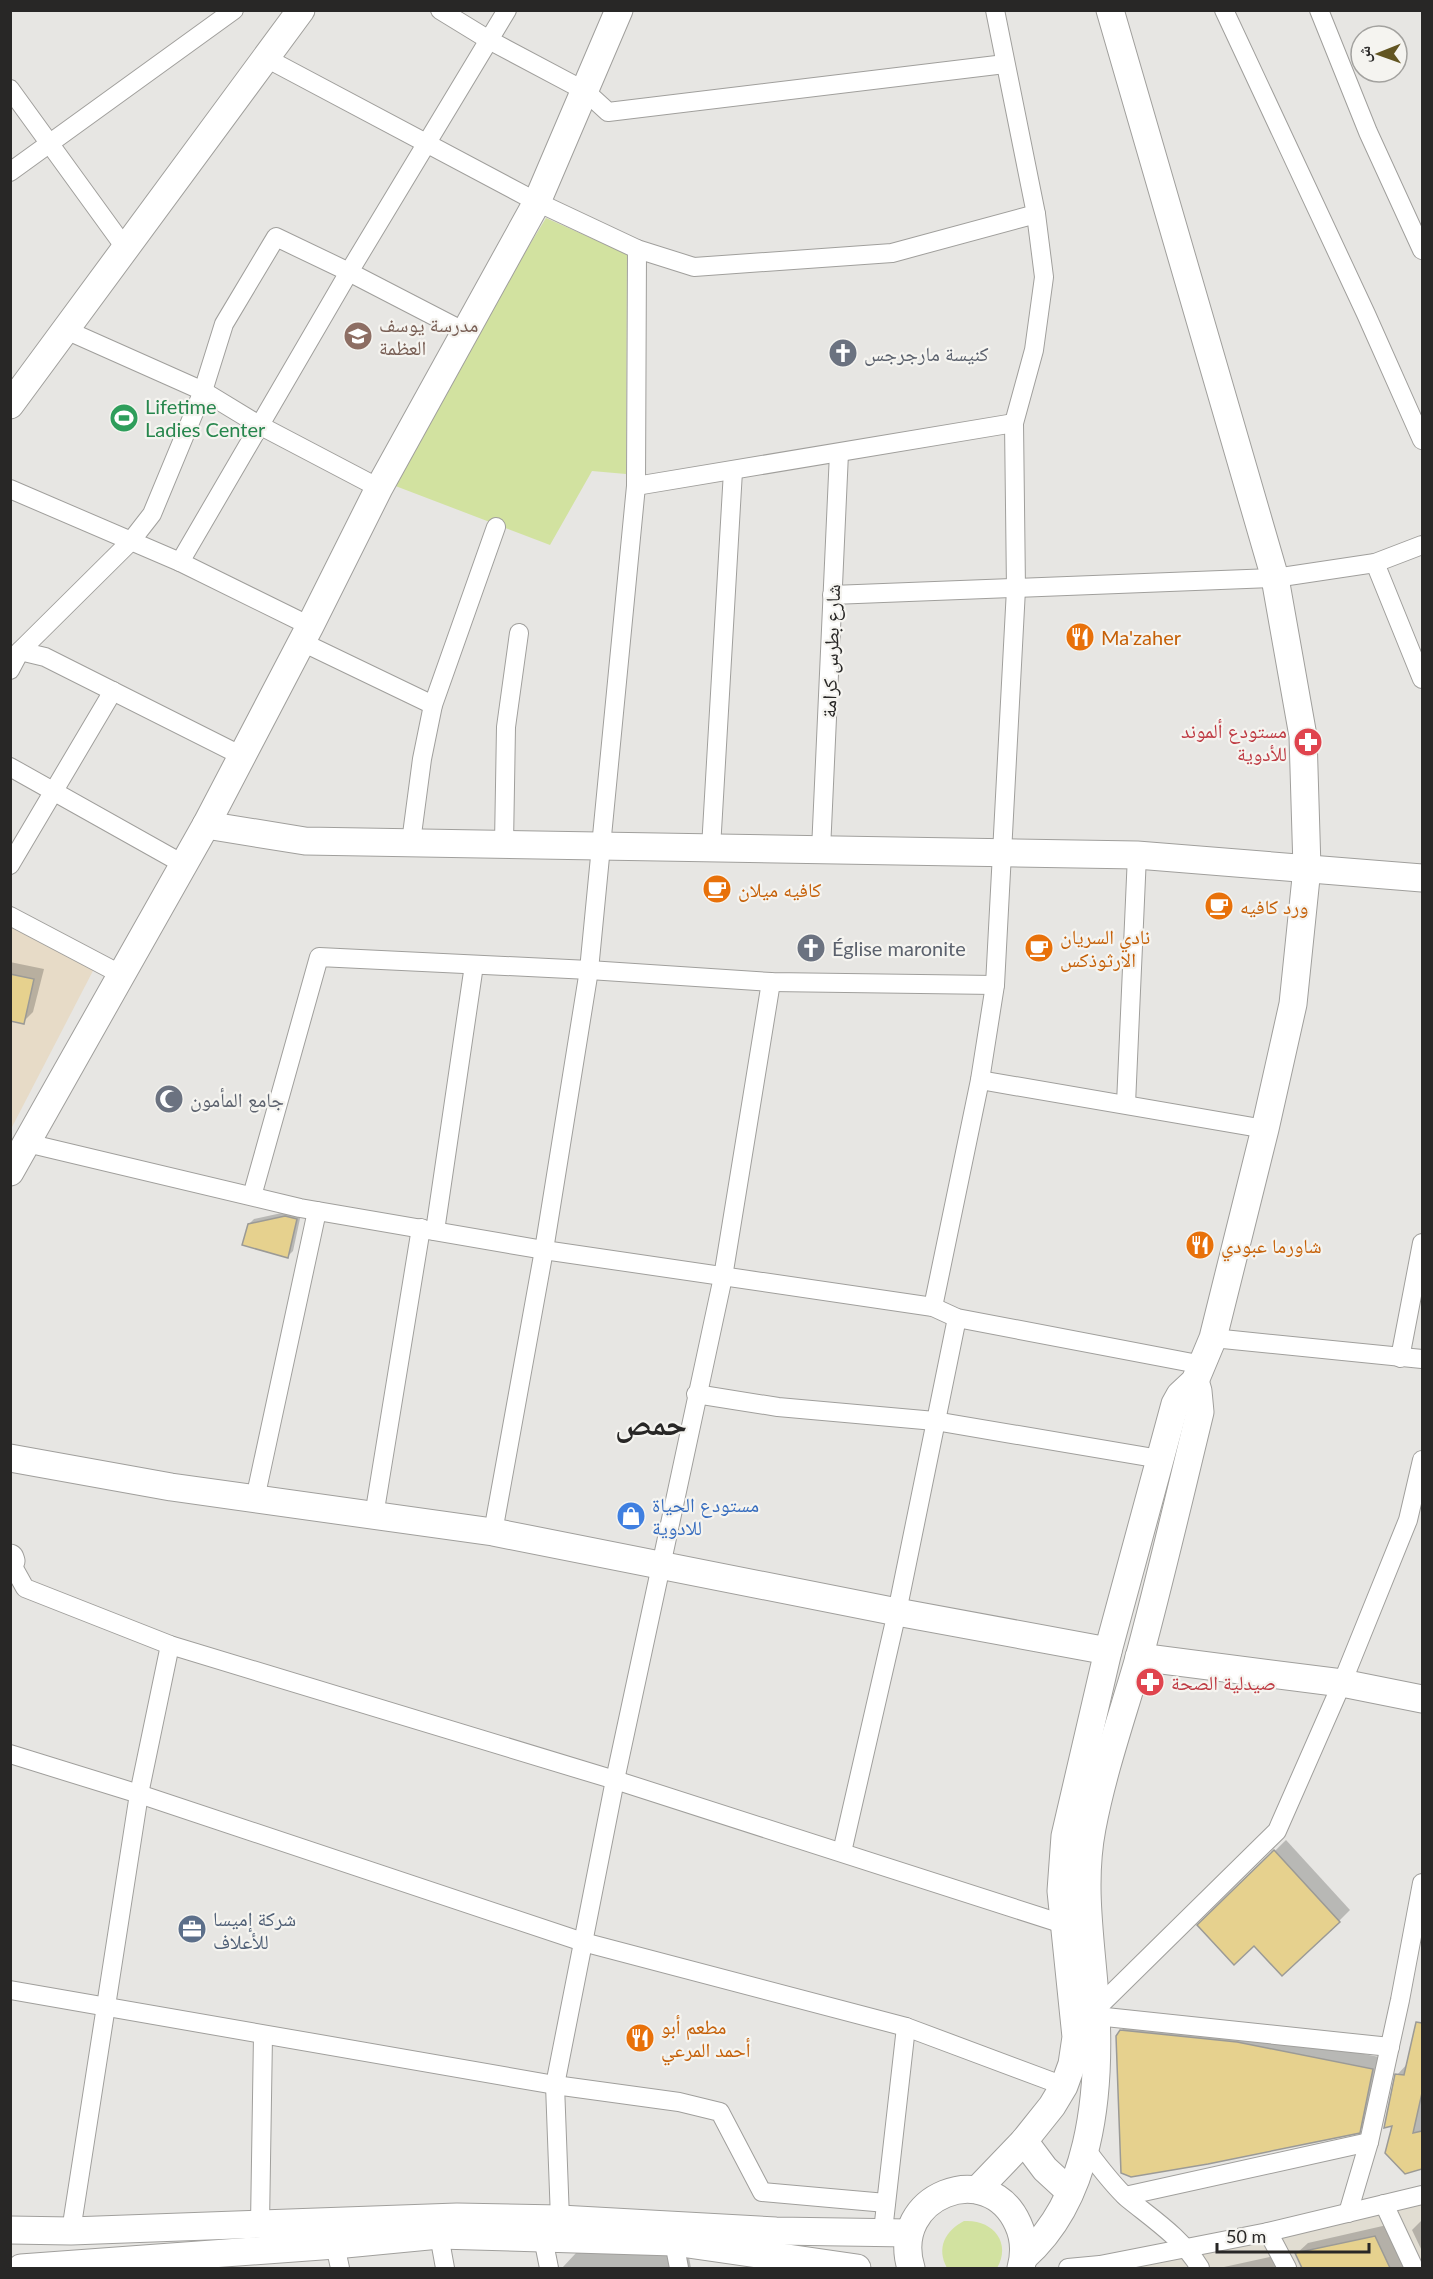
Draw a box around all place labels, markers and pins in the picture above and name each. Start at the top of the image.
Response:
place label: مدرسة يوسف العظمة [379,312,478,359]
school or university icon: مدرسة يوسف العظمة [342,320,374,352]
church icon: كنيسة مارجرجس [827,337,859,369]
place label: كنيسة مارجرجس [864,341,989,366]
place label: Lifetime Ladies Center [145,394,266,441]
sports icon: Lifetime Ladies Center [108,402,140,434]
restaurant icon: Ma'zaher [1064,621,1096,653]
place label: Ma'zaher [1101,625,1182,649]
place label: مستودع ألموند للأدوية [1181,718,1287,765]
pharmacy icon: مستودع ألموند للأدوية [1292,726,1324,758]
cafe icon: كافيه ميلان [701,873,733,905]
place label: كافيه ميلان [738,877,821,902]
cafe icon: ورد كافيه [1203,890,1235,922]
place label: ورد كافيه [1240,894,1308,918]
place label: نادي السريان الارثوذكس [1060,924,1150,972]
church icon: Église maronite [795,932,827,964]
cafe icon: نادي السريان الارثوذكس [1023,932,1055,964]
place label: Église maronite [832,936,966,960]
mosque icon: جامع المأمون [153,1083,185,1115]
place label: جامع المأمون [190,1087,284,1113]
restaurant icon: شاورما عبودي [1184,1229,1216,1261]
place label: شاورما عبودي [1221,1233,1322,1262]
place label: مستودع الحياة للادوية [652,1492,759,1539]
shop icon: مستودع الحياة للادوية [615,1500,647,1532]
pharmacy icon: صيدلية الصحة [1134,1666,1166,1698]
place label: صيدلية الصحة [1171,1670,1276,1694]
place label: شركة إميسا للأعلاف [213,1906,296,1953]
office icon: شركة إميسا للأعلاف [176,1913,208,1945]
place label: مطعم أبو أحمد المرعي [661,2014,751,2066]
restaurant icon: مطعم أبو أحمد المرعي [624,2022,656,2054]

